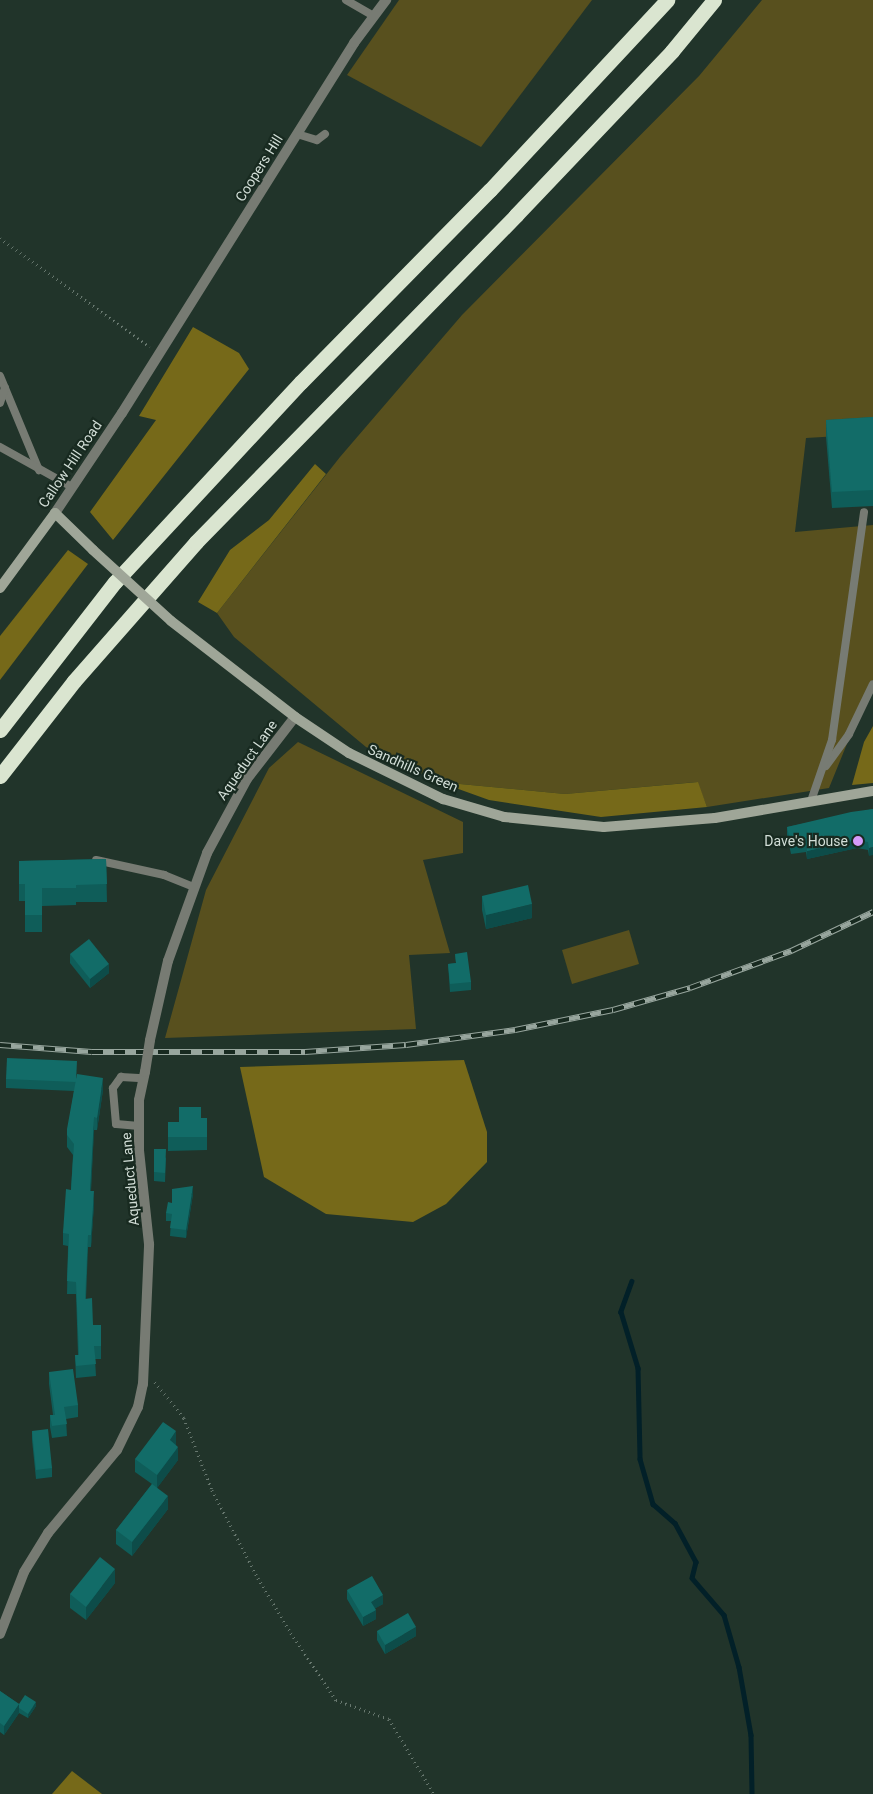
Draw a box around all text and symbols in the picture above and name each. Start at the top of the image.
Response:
street label: Coopers Hill [232,131,286,205]
street label: Callow Hill Road [35,417,105,511]
street label: Aqueduct Lane [213,717,281,803]
street label: Sandhills Green [365,741,461,795]
place label: Dave's House [764,833,848,849]
marker: Dave's House [852,835,864,847]
street label: Aqueduct Lane [118,1132,142,1226]

